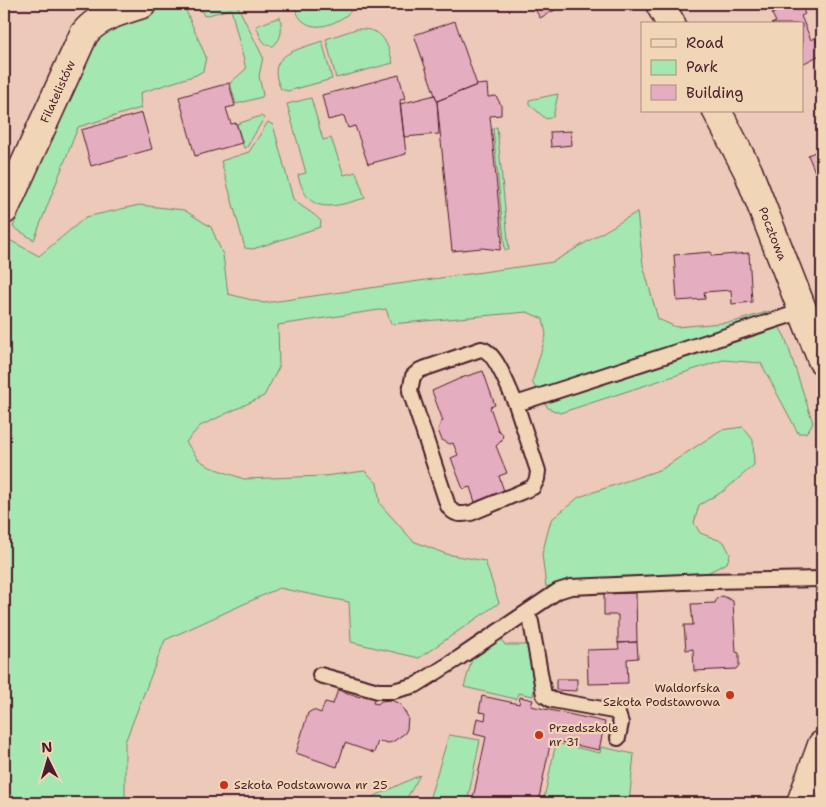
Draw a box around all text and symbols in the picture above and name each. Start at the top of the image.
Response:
legend [641,22,804,112]
text: Road [686,33,724,53]
street label: Filatelistów [37,57,79,126]
text: Park [686,57,718,77]
text: Building [686,83,743,103]
street label: Pocztowa [755,205,791,263]
place label: Waldorfska Szkoła Podstawowa [603,680,721,710]
marker: Waldorfska Szkoła Podstawowa [724,689,736,701]
place label: Przedszkole nr 31 [549,720,619,750]
marker: Przedszkole nr 31 [533,729,545,741]
north arrow [22,734,72,784]
text: N [41,738,53,756]
place label: Szkoła Podstawowa nr 25 [234,777,388,793]
marker: Szkoła Podstawowa nr 25 [218,779,230,791]

